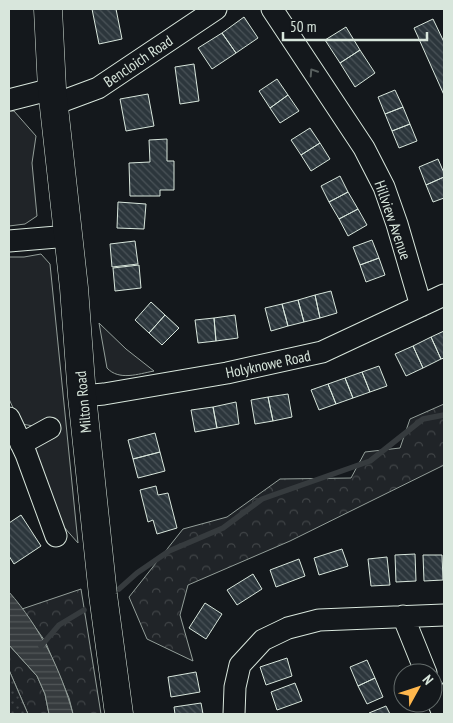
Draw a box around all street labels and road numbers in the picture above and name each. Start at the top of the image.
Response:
street label: Bencloich Road [100,31,176,91]
street label: Hillview Avenue [371,178,415,262]
street label: Holyknowe Road [224,346,312,382]
street label: Milton Road [71,370,95,434]

